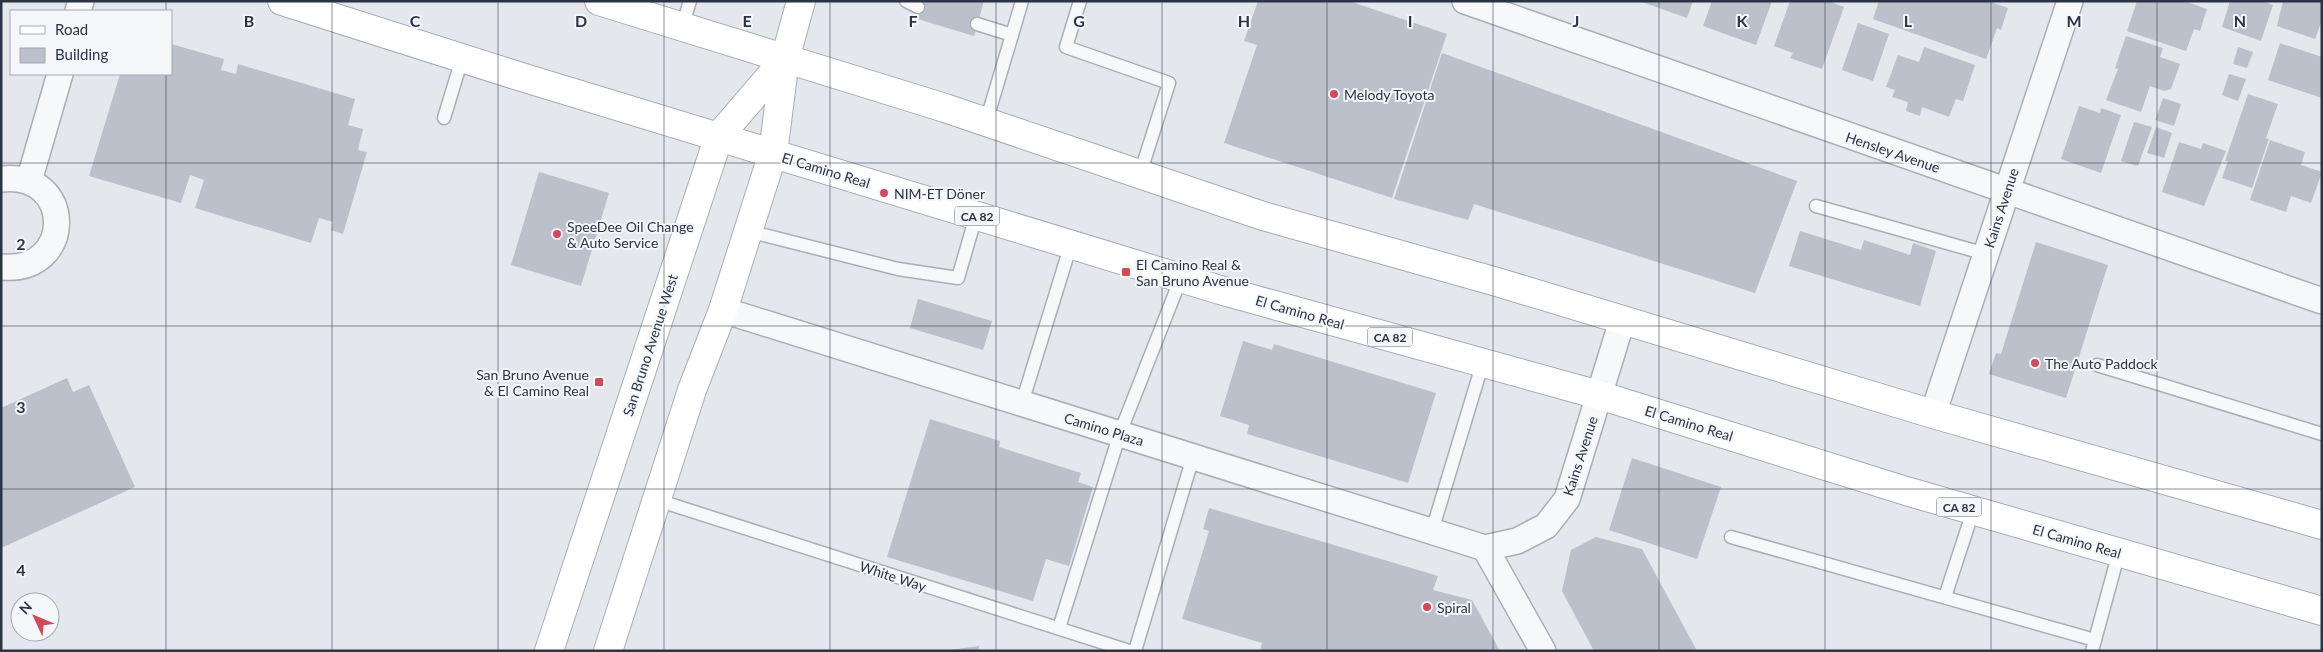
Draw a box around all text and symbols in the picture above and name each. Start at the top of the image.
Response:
legend [10,10,172,75]
text: B [244,11,254,30]
text: C [410,11,421,30]
text: D [575,11,587,30]
text: E [742,11,752,30]
text: F [908,11,918,30]
text: G [1073,11,1085,30]
text: H [1238,11,1250,30]
text: I [1408,11,1412,30]
text: J [1573,11,1579,30]
text: K [1737,11,1749,30]
text: L [1904,11,1913,30]
text: M [2066,11,2082,30]
text: N [2234,11,2246,30]
text: Road [55,20,88,38]
text: Building [55,45,108,63]
place label: Melody Toyota [1344,86,1434,103]
marker: Melody Toyota [1328,88,1340,100]
street label: Hensley Avenue [1844,128,1942,176]
street label: El Camino Real [780,149,872,191]
street label: Kains Avenue [1980,166,2022,250]
place label: NIM-ET Döner [894,185,985,202]
marker: NIM-ET Döner [878,187,890,199]
road number: CA 82 [954,207,1000,226]
place label: SpeeDee Oil Change & Auto Service [567,218,694,251]
marker: SpeeDee Oil Change & Auto Service [551,228,563,240]
text: 2 [16,234,26,253]
place label: El Camino Real & San Bruno Avenue [1136,256,1249,289]
marker: El Camino Real & San Bruno Avenue [1120,266,1132,278]
street label: San Bruno Avenue West [619,272,681,418]
street label: El Camino Real [1254,291,1346,333]
road number: CA 82 [1368,328,1412,347]
place label: The Auto Paddock [2045,355,2159,372]
marker: The Auto Paddock [2029,357,2041,369]
place label: San Bruno Avenue & El Camino Real [476,366,589,399]
marker: San Bruno Avenue & El Camino Real [593,376,605,388]
text: 3 [16,397,26,416]
street label: El Camino Real [1643,402,1735,444]
street label: Camino Plaza [1062,409,1146,449]
street label: Kains Avenue [1559,414,1601,498]
road number: CA 82 [1936,498,1982,516]
street label: El Camino Real [2031,520,2123,562]
street label: White Way [858,557,929,595]
text: 4 [16,560,26,579]
north arrow [10,592,60,642]
text: N [15,598,35,617]
place label: Spiral [1437,599,1471,616]
marker: Spiral [1421,601,1433,613]

